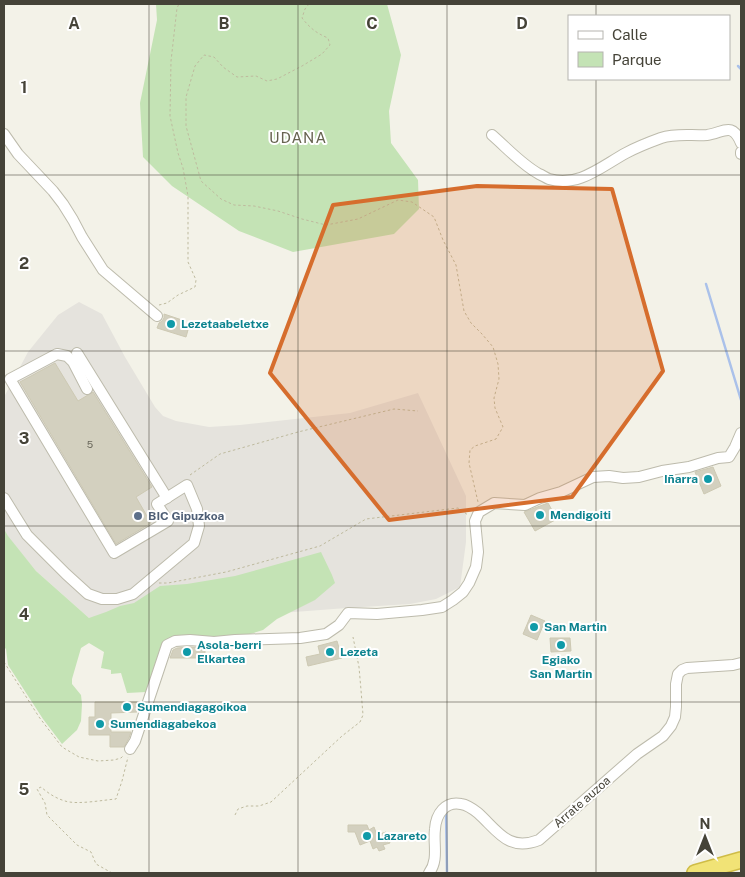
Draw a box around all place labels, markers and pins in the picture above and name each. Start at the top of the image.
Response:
place label: Lezetaabeletxe [181,317,269,331]
marker: Lezetaabeletxe [165,318,177,330]
place label: Iñarra [664,472,698,486]
marker: Iñarra [702,473,714,485]
place label: Mendigoiti [550,508,611,522]
place label: BIC Gipuzkoa [148,509,225,523]
marker: Mendigoiti [534,509,546,521]
marker: BIC Gipuzkoa [132,510,144,522]
place label: San Martin [544,620,607,634]
marker: San Martin [528,621,540,633]
place label: Asola-berri Elkartea [197,638,261,666]
marker: Egiako San Martin [555,639,567,651]
place label: Lezeta [340,645,378,659]
marker: Asola-berri Elkartea [181,646,193,658]
marker: Lezeta [324,646,336,658]
place label: Egiako San Martin [530,653,592,681]
place label: Sumendiagagoikoa [137,700,247,714]
marker: Sumendiagagoikoa [121,701,133,713]
place label: Sumendiagabekoa [110,717,216,731]
marker: Sumendiagabekoa [94,718,106,730]
place label: Lazareto [377,829,427,843]
marker: Lazareto [361,830,373,842]

